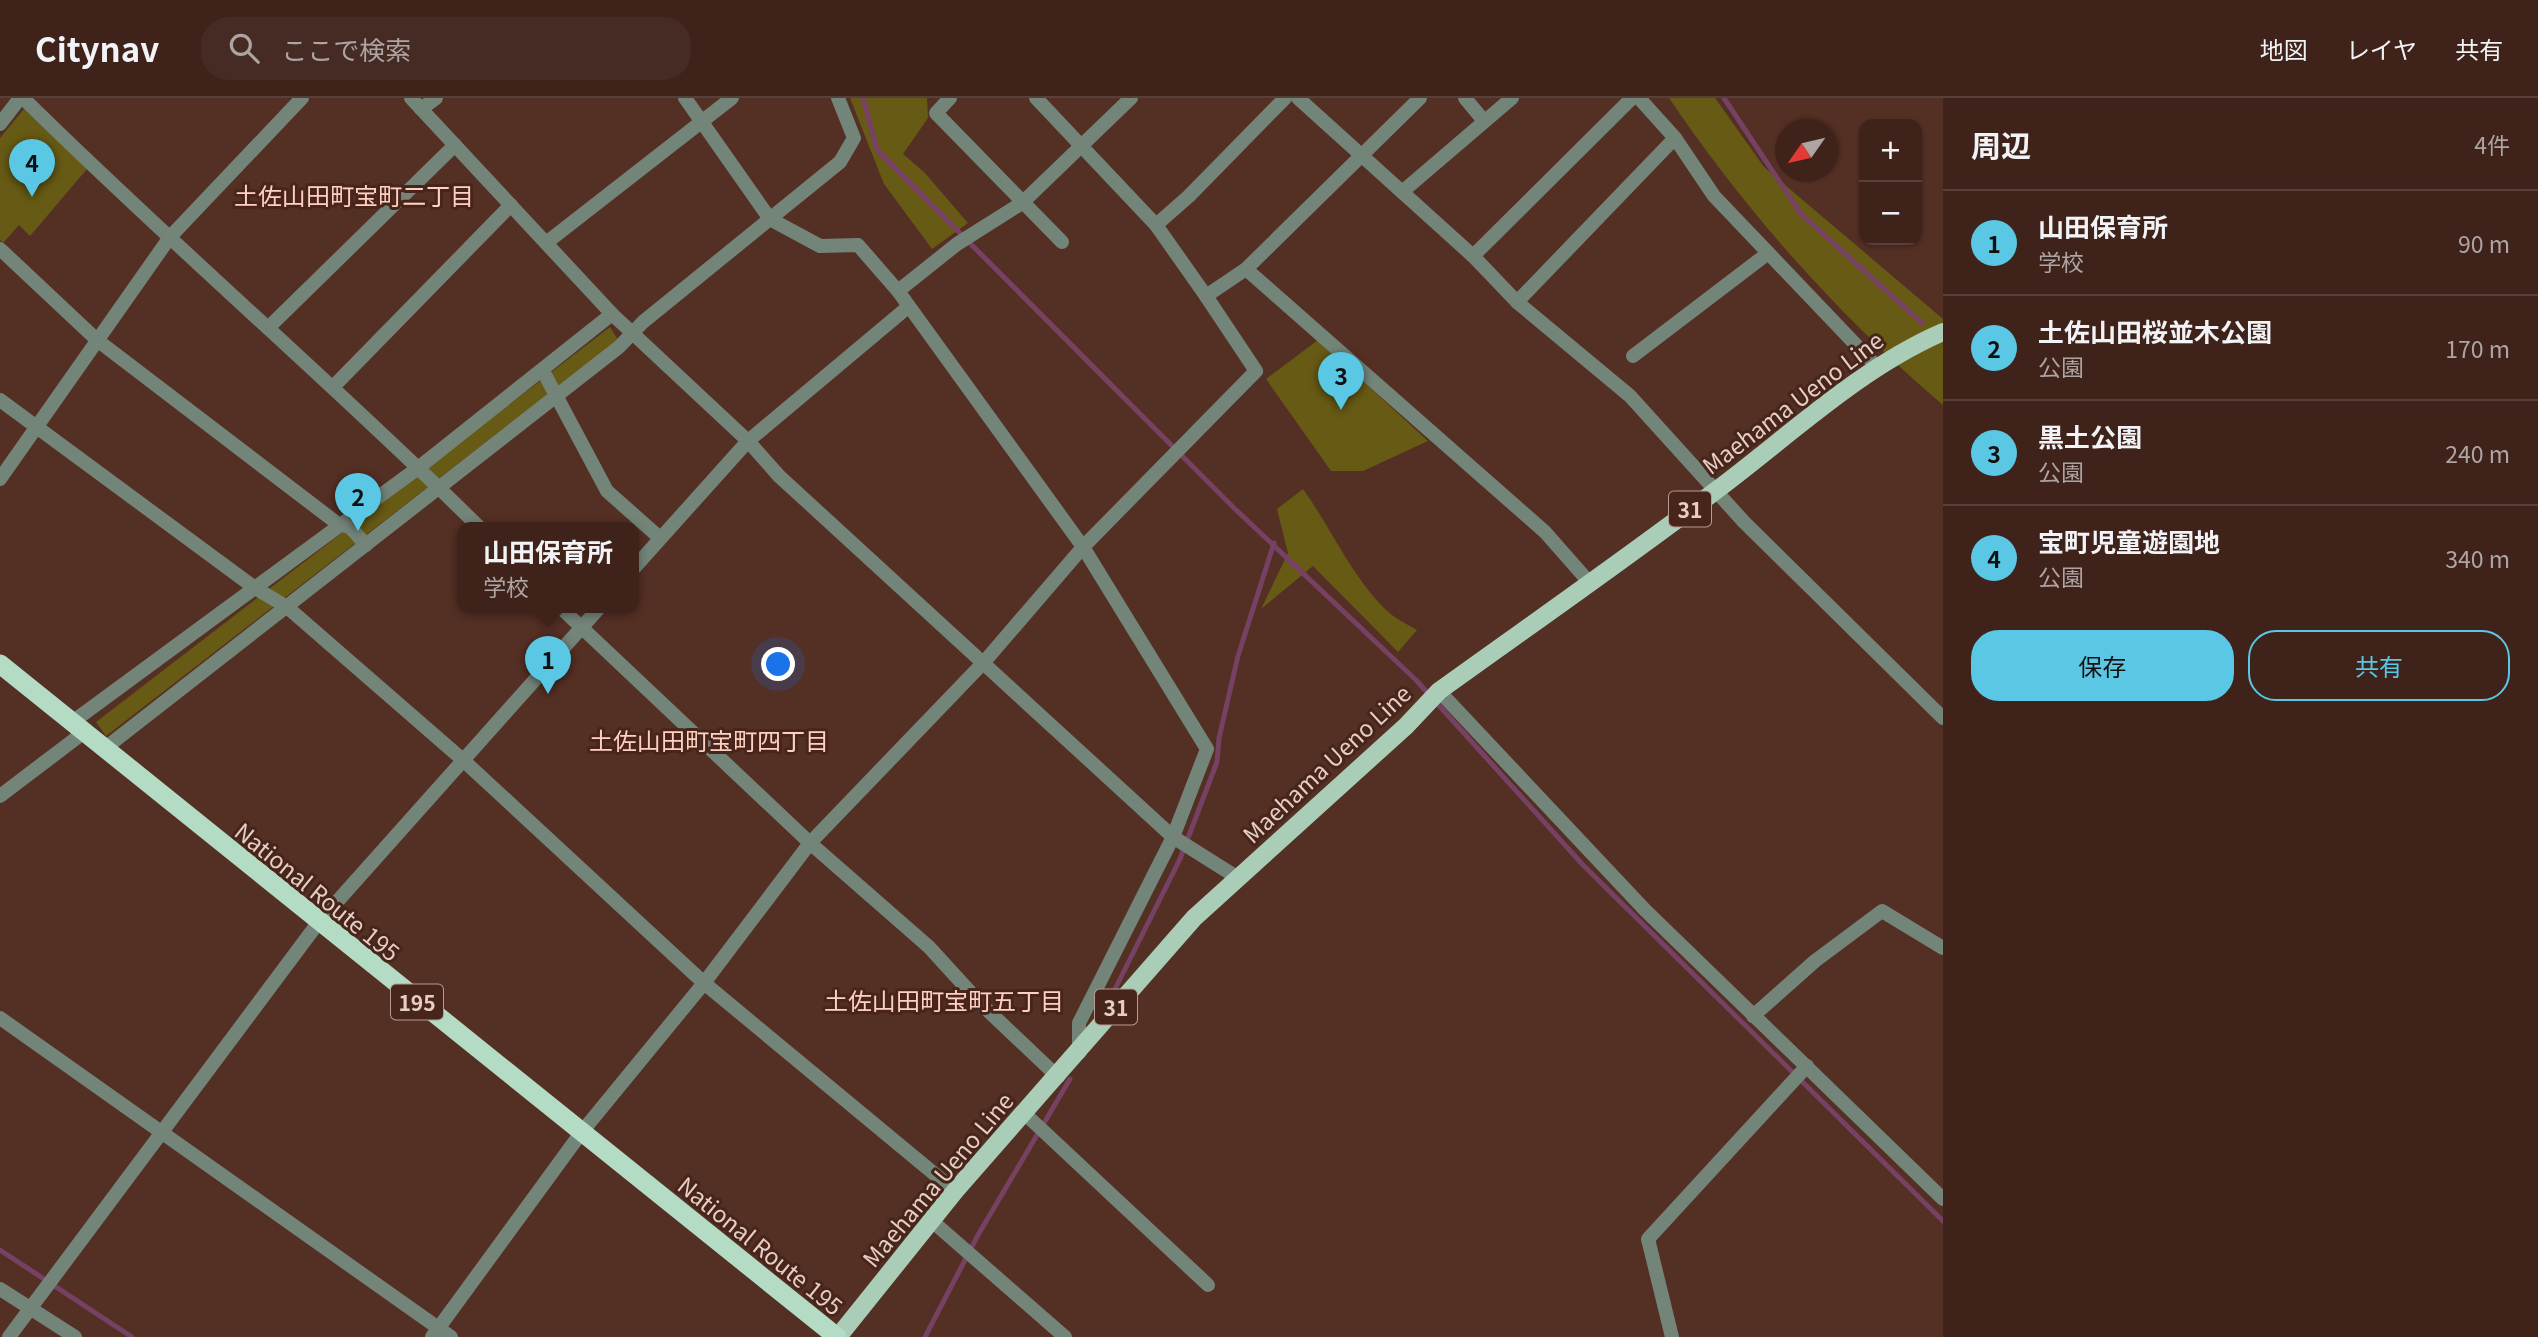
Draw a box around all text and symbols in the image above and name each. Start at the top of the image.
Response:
search box [201,17,691,80]
text: Citynav [35,24,159,72]
icon: search [225,29,263,67]
text: ここで検索 [281,30,411,67]
text: 地図 [2260,31,2308,66]
text: レイヤ [2346,31,2417,66]
text: 共有 [2455,31,2503,66]
north arrow [1775,119,1838,182]
map controls [1859,119,1922,245]
button: + [1859,119,1922,182]
text: 周辺 [1971,122,2031,166]
text: 4件 [2474,127,2510,161]
pin: 4 [9,139,55,197]
district label: 土佐山田町宝町二丁目 [234,177,474,212]
button: − [1859,182,1922,245]
text: 山田保育所 [2038,207,2168,244]
text: 1 [1987,226,2001,260]
text: 90 m [2458,226,2510,260]
text: 学校 [2038,244,2084,278]
text: 土佐山田桜並木公園 [2038,312,2272,349]
street label: Maehama Ueno Line [1694,323,1890,481]
text: 2 [1987,331,2001,365]
text: 170 m [2445,331,2510,365]
text: 公園 [2038,349,2084,383]
pin: 3 [1318,352,1364,410]
text: 黒土公園 [2038,417,2142,454]
text: 3 [1987,436,2001,470]
text: 240 m [2445,436,2510,470]
text: 公園 [2038,454,2084,488]
pin: 2 [335,473,381,531]
road number: 31 [1669,492,1711,526]
popup [457,522,639,613]
text: 宝町児童遊園地 [2038,522,2220,559]
text: 山田保育所 [483,532,613,569]
text: 4 [1987,541,2001,575]
text: 340 m [2445,541,2510,575]
text: 公園 [2038,559,2084,593]
text: 学校 [483,569,529,603]
button: 保存 [1971,630,2234,701]
button: 共有 [2248,630,2510,701]
pin: 1 [525,636,571,694]
your location [761,647,795,681]
street label: Maehama Ueno Line [1234,676,1418,850]
district label: 土佐山田町宝町四丁目 [589,722,829,757]
street label: National Route 195 [228,814,408,968]
district label: 土佐山田町宝町五丁目 [824,982,1064,1017]
road number: 195 [391,984,443,1020]
road number: 31 [1095,990,1137,1024]
street label: Maehama Ueno Line [854,1084,1020,1274]
street label: National Route 195 [671,1168,851,1322]

